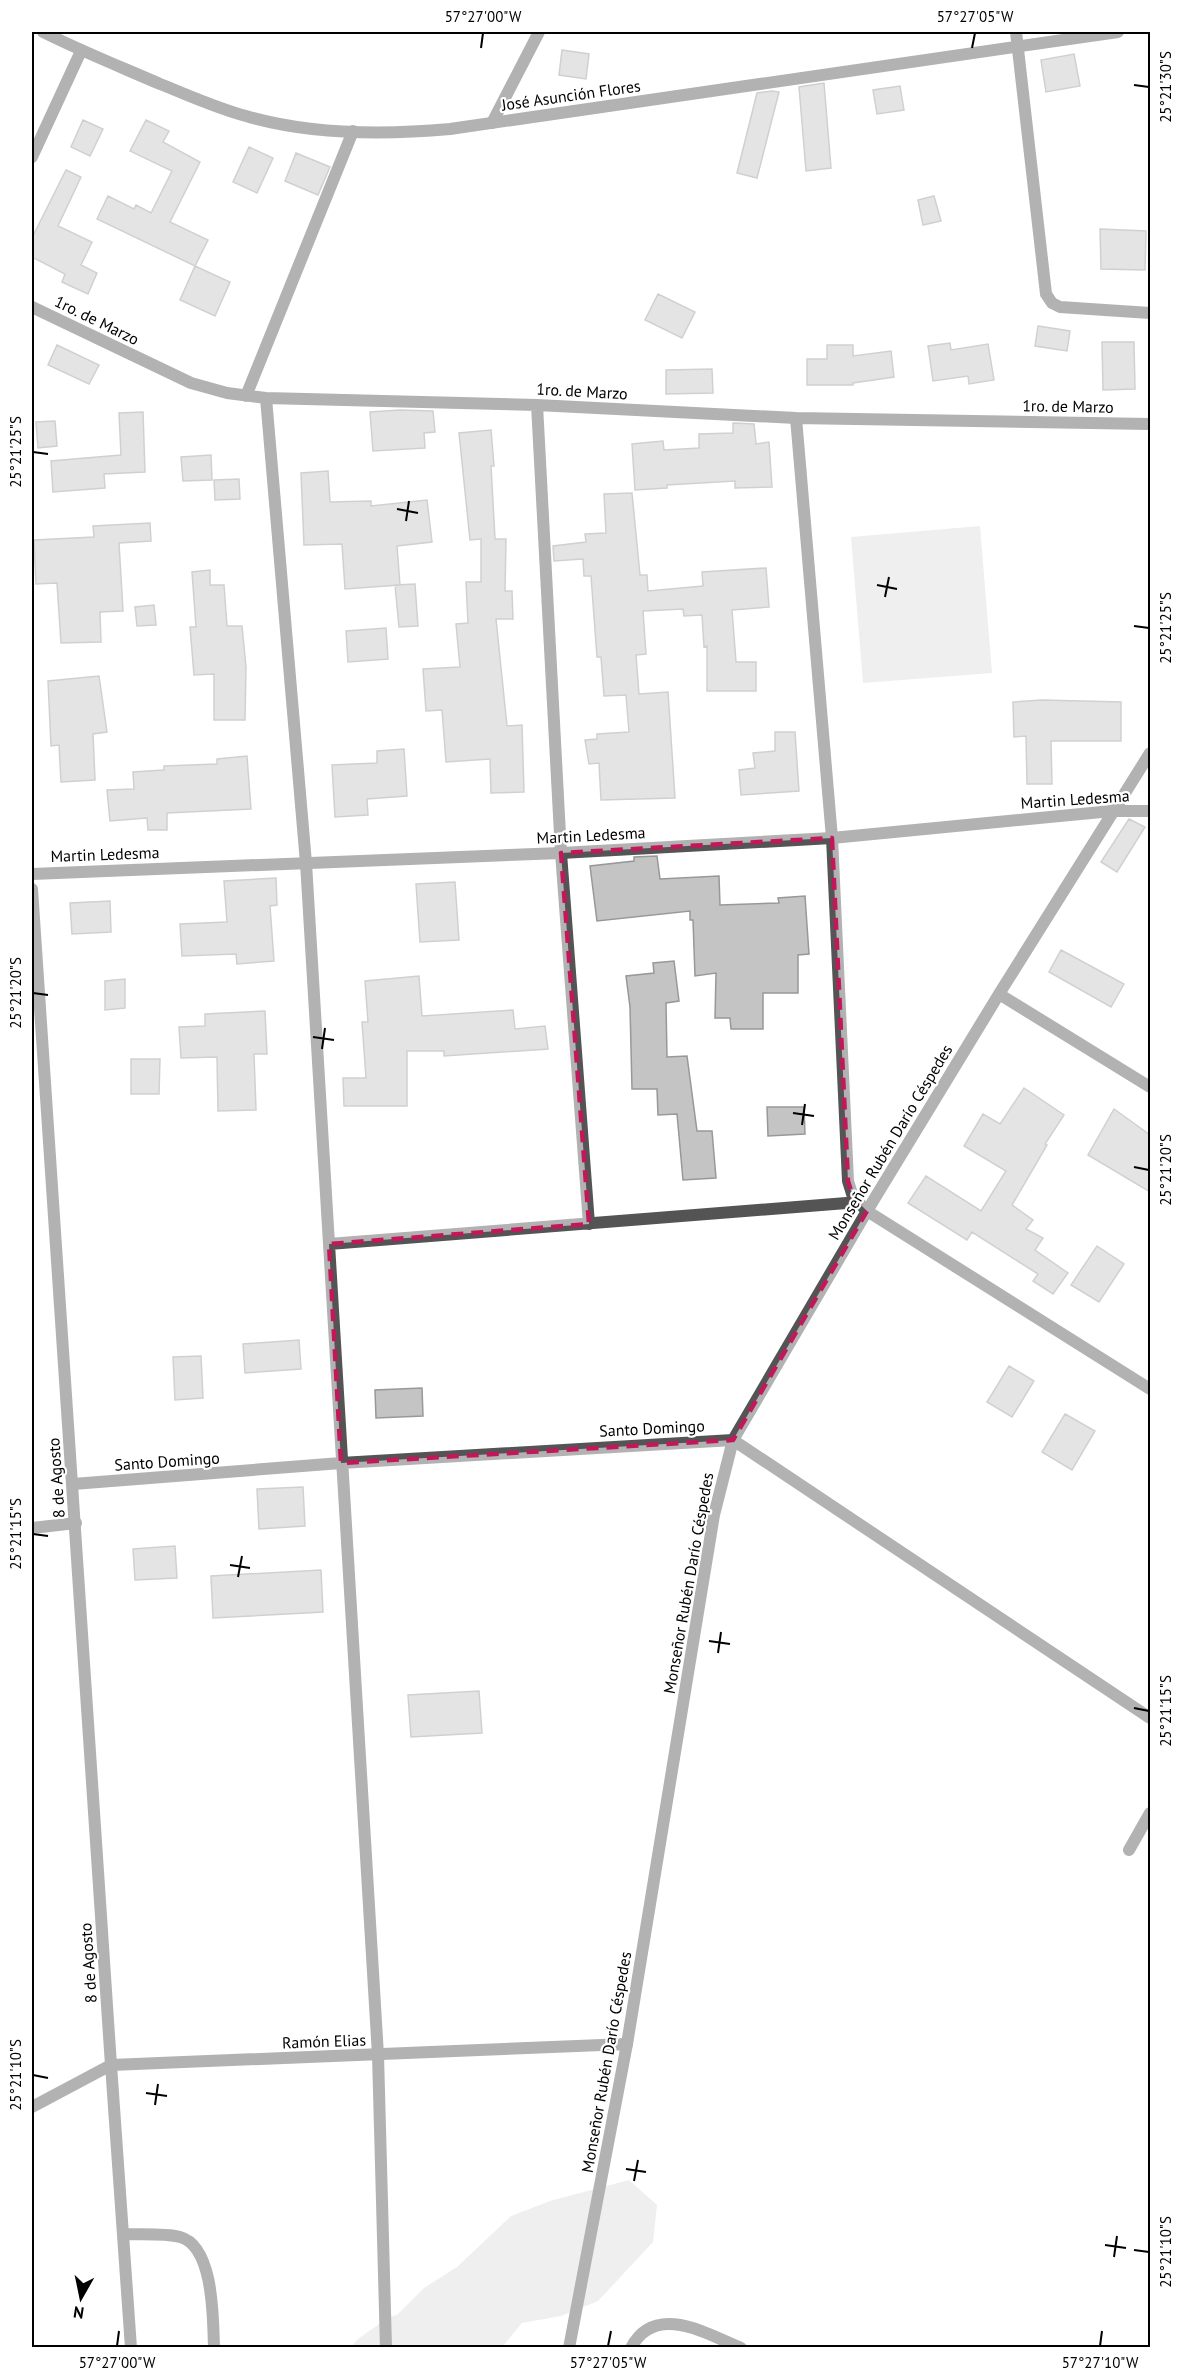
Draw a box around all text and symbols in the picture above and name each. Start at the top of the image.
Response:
text: 57°27'00"W [445,7,522,26]
text: 57°27'05"W [937,7,1014,26]
text: 25°21'30"S [1156,51,1175,123]
street label: José Asunción Flores [499,75,642,115]
street label: 1ro. de Marzo [51,291,143,349]
street label: 1ro. de Marzo [536,379,628,403]
street label: 1ro. de Marzo [1022,395,1114,417]
text: 25°21'25"S [6,416,25,488]
text: 25°21'25"S [1156,592,1175,664]
street label: Martin Ledesma [1020,785,1130,813]
street label: Martin Ledesma [536,822,646,848]
street label: Martin Ledesma [50,842,160,866]
text: 25°21'20"S [6,957,25,1029]
street label: Monseñor Rubén Darío Céspedes [824,1040,956,1243]
text: 25°21'20"S [1156,1134,1175,1206]
street label: Santo Domingo [599,1415,705,1441]
street label: 8 de Agosto [43,1437,69,1519]
street label: Santo Domingo [114,1447,220,1475]
street label: Monseñor Rubén Darío Céspedes [659,1471,717,1695]
text: 25°21'15"S [6,1498,25,1570]
text: 25°21'15"S [1156,1675,1175,1747]
street label: 8 de Agosto [75,1922,101,2004]
street label: Monseñor Rubén Darío Céspedes [577,1950,635,2174]
street label: Ramón Elias [282,2030,367,2052]
text: 25°21'10"S [6,2039,25,2111]
text: 25°21'10"S [1156,2216,1175,2288]
north arrow [51,2268,111,2328]
text: N [72,2302,85,2324]
text: 57°27'00"W [79,2353,156,2372]
text: 57°27'05"W [570,2353,647,2372]
text: 57°27'10"W [1062,2353,1139,2372]

